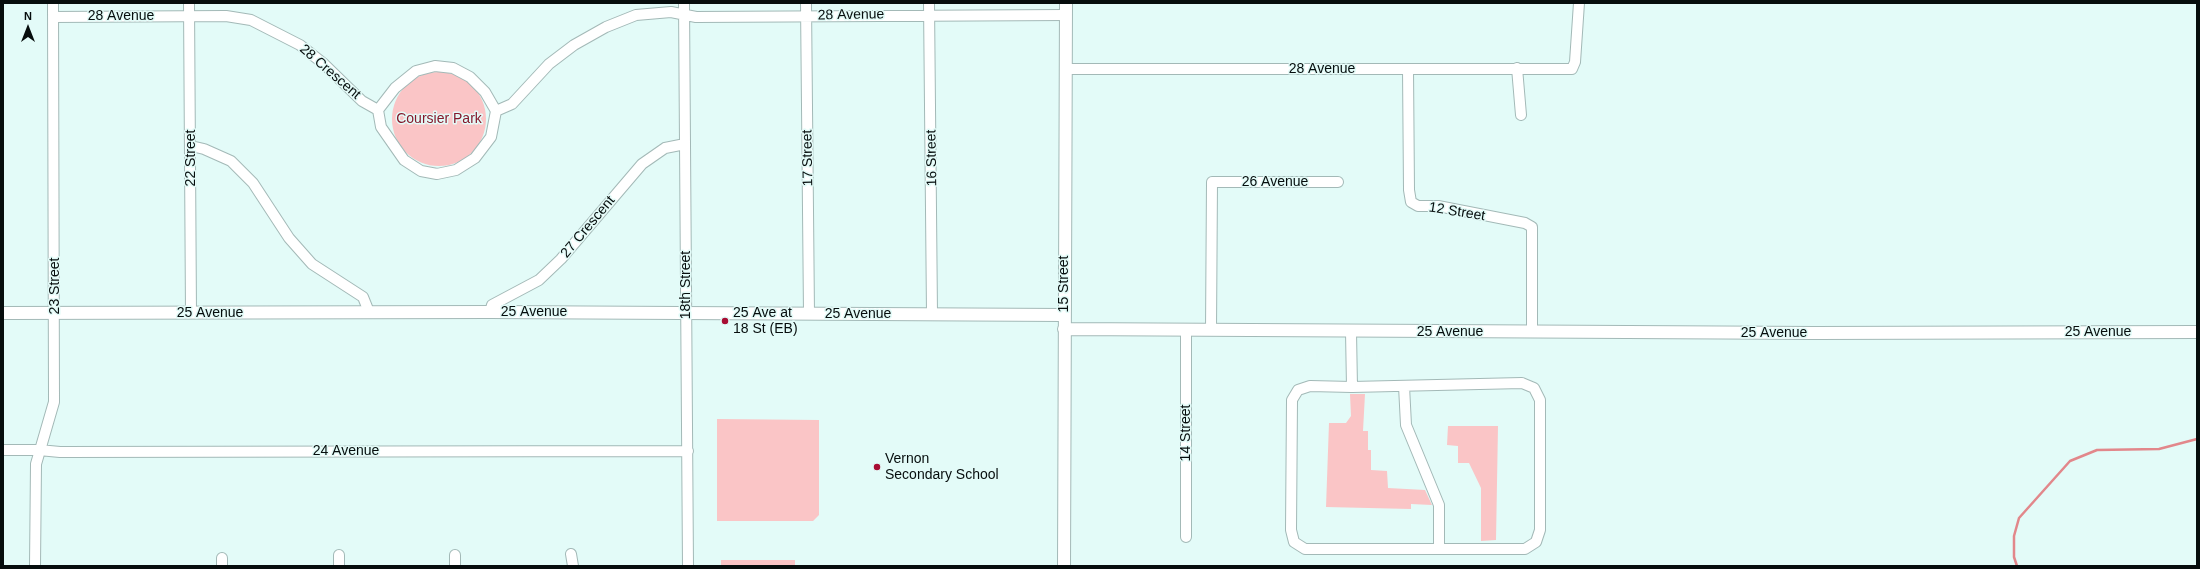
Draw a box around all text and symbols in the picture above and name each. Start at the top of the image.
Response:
street label: 28 Avenue [818,6,884,24]
north arrow [8,8,48,48]
street label: 28 Avenue [88,8,154,24]
text: N [24,10,32,22]
street label: 28 Crescent [296,41,364,103]
street label: 28 Avenue [1289,61,1355,77]
park label: Coursier Park [396,111,482,127]
street label: 17 Street [799,129,817,187]
street label: 16 Street [923,129,941,187]
street label: 22 Street [183,130,199,186]
street label: 26 Avenue [1242,174,1308,190]
street label: 27 Crescent [557,193,619,261]
street label: 12 Street [1428,199,1486,225]
street label: 18th Street [678,251,694,319]
street label: 15 Street [1056,256,1072,312]
street label: 23 Street [47,258,63,314]
street label: 25 Avenue [501,304,567,320]
street label: 25 Avenue [177,305,243,321]
place label: 25 Ave at 18 St (EB) [733,305,798,338]
street label: 25 Avenue [825,306,891,322]
marker: 25 Ave at 18 St (EB) [720,316,730,326]
street label: 25 Avenue [1417,324,1483,340]
street label: 25 Avenue [2065,324,2131,340]
street label: 25 Avenue [1741,325,1807,341]
street label: 14 Street [1178,405,1194,461]
street label: 24 Avenue [313,443,379,459]
place label: Vernon Secondary School [885,451,999,484]
marker: Vernon Secondary School [872,462,882,472]

